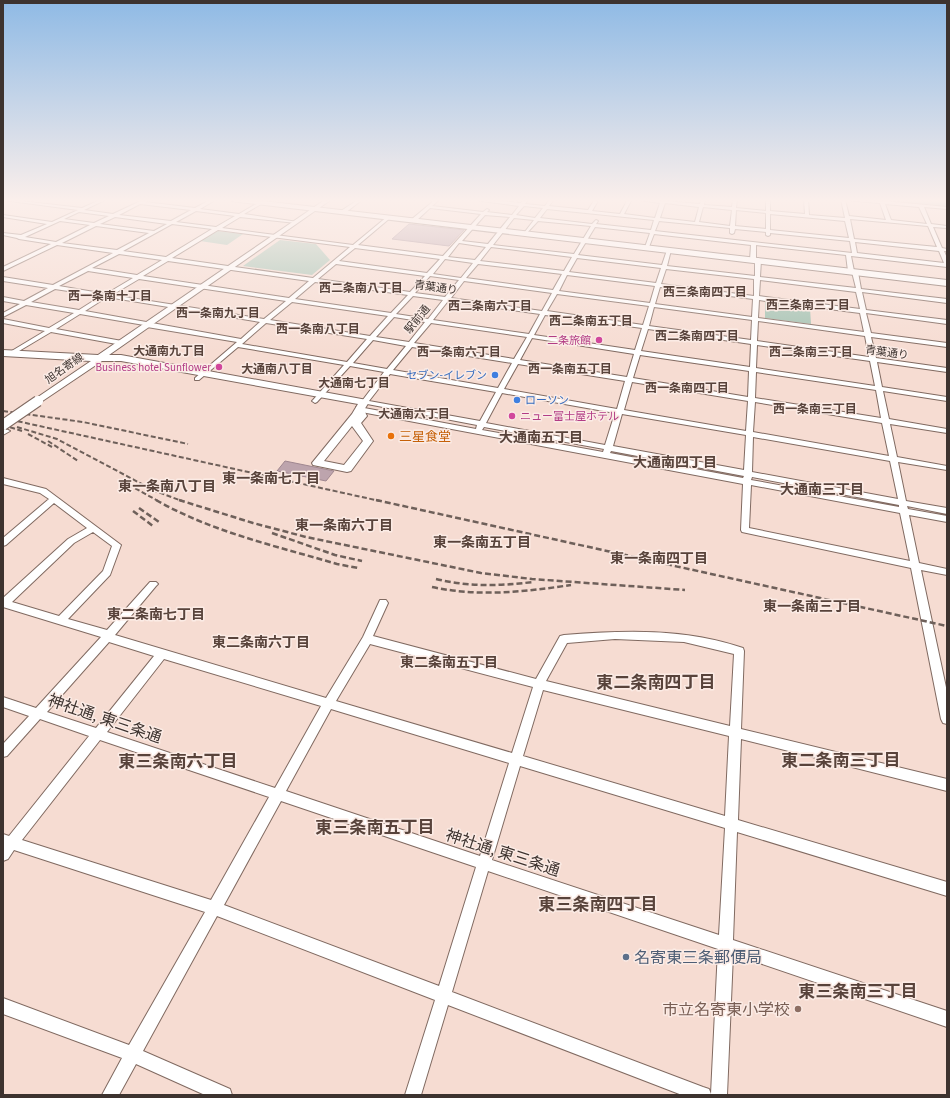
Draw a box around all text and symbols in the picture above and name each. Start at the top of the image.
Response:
street label: 青葉通り [413,277,459,298]
district label: 西二条南八丁目 [319,280,403,297]
district label: 西三条南四丁目 [663,284,747,301]
district label: 西一条南十丁目 [68,288,152,305]
district label: 西三条南三丁目 [766,297,850,314]
district label: 西二条南六丁目 [448,298,532,315]
street label: 駅前通 [401,302,434,337]
district label: 西一条南九丁目 [176,305,260,322]
district label: 西二条南五丁目 [549,313,633,330]
district label: 西一条南八丁目 [276,321,360,338]
district label: 西二条南四丁目 [655,328,739,345]
place label: 二条旅館 [547,333,591,348]
marker: 二条旅館 [594,335,604,345]
street label: 青葉通り [864,342,910,363]
district label: 大通南九丁目 [133,343,205,360]
district label: 西一条南六丁目 [417,344,501,361]
district label: 西二条南三丁目 [769,344,853,361]
street label: 旭名寄線 [42,350,87,387]
place label: Business hotel Sunflower [96,360,211,375]
district label: 大通南八丁目 [241,361,313,378]
district label: 西一条南五丁目 [528,361,612,378]
marker: Business hotel Sunflower [214,362,224,372]
place label: セブン-イレブン [407,368,487,383]
marker: セブン-イレブン [490,370,500,380]
district label: 大通南七丁目 [318,375,390,392]
district label: 西一条南四丁目 [645,380,729,397]
place label: ローソン [525,393,569,408]
marker: ローソン [512,395,522,405]
district label: 西一条南三丁目 [773,401,857,418]
district label: 大通南六丁目 [378,406,450,423]
place label: ニュー富士屋ホテル [520,409,619,424]
marker: ニュー富士屋ホテル [507,411,517,421]
place label: 三星食堂 [399,428,451,446]
district label: 大通南五丁目 [499,428,583,448]
marker: 三星食堂 [386,431,396,441]
district label: 大通南四丁目 [633,453,717,473]
district label: 東一条南七丁目 [222,469,320,489]
district label: 東一条南八丁目 [118,477,216,497]
district label: 大通南三丁目 [780,480,864,500]
district label: 東一条南六丁目 [295,516,393,536]
district label: 東一条南五丁目 [433,533,531,553]
district label: 東一条南四丁目 [610,549,708,569]
district label: 東一条南三丁目 [763,597,861,617]
district label: 東二条南七丁目 [107,605,205,625]
district label: 東二条南六丁目 [212,633,310,653]
district label: 東二条南五丁目 [400,653,498,673]
district label: 東二条南四丁目 [597,671,716,695]
street label: 神社通, 東三条通 [45,689,165,749]
district label: 東二条南三丁目 [782,749,901,773]
district label: 東三条南六丁目 [119,750,238,774]
district label: 東三条南五丁目 [316,816,435,840]
street label: 神社通, 東三条通 [443,824,563,882]
district label: 東三条南四丁目 [539,893,658,917]
place label: 名寄東三条郵便局 [634,947,762,969]
marker: 名寄東三条郵便局 [621,952,631,962]
district label: 東三条南三丁目 [799,980,918,1004]
place label: 市立名寄東小学校 [662,999,790,1021]
marker: 市立名寄東小学校 [793,1004,803,1014]

